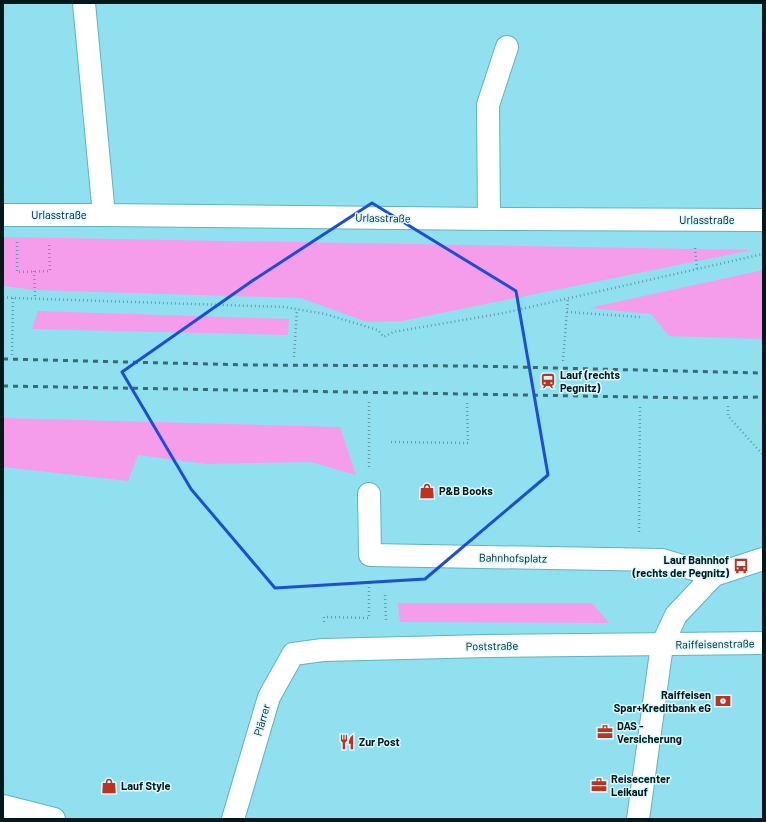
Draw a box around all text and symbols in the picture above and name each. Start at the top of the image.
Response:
street label: Urlasstraße [31,208,87,221]
street label: Urlasstraße [355,211,411,224]
street label: Urlasstraße [679,213,735,226]
place label: Lauf (rechts Pegnitz) [560,368,621,394]
station icon: Lauf (rechts Pegnitz) [539,372,557,390]
shop icon: P&B Books [418,482,436,500]
place label: P&B Books [439,484,493,497]
street label: Bahnhofsplatz [479,550,547,565]
place label: Lauf Bahnhof (rechts der Pegnitz) [631,553,729,579]
bus stop icon: Lauf Bahnhof (rechts der Pegnitz) [732,557,750,575]
street label: Raiffeisenstraße [675,636,755,651]
street label: Poststraße [466,639,518,652]
place label: Raiffeisen Spar+Kreditbank eG [614,688,711,714]
bank icon: Raiffeisen Spar+Kreditbank eG [714,692,732,710]
street label: Plärrer [251,702,272,737]
place label: DAS - Versicherung [617,719,682,745]
office icon: DAS - Versicherung [596,723,614,741]
restaurant icon: Zur Post [338,733,356,751]
place label: Zur Post [359,735,400,748]
place label: Reisecenter Leikauf [611,772,671,798]
office icon: Reisecenter Leikauf [590,776,608,794]
shop icon: Lauf Style [100,777,118,795]
place label: Lauf Style [121,779,171,792]

